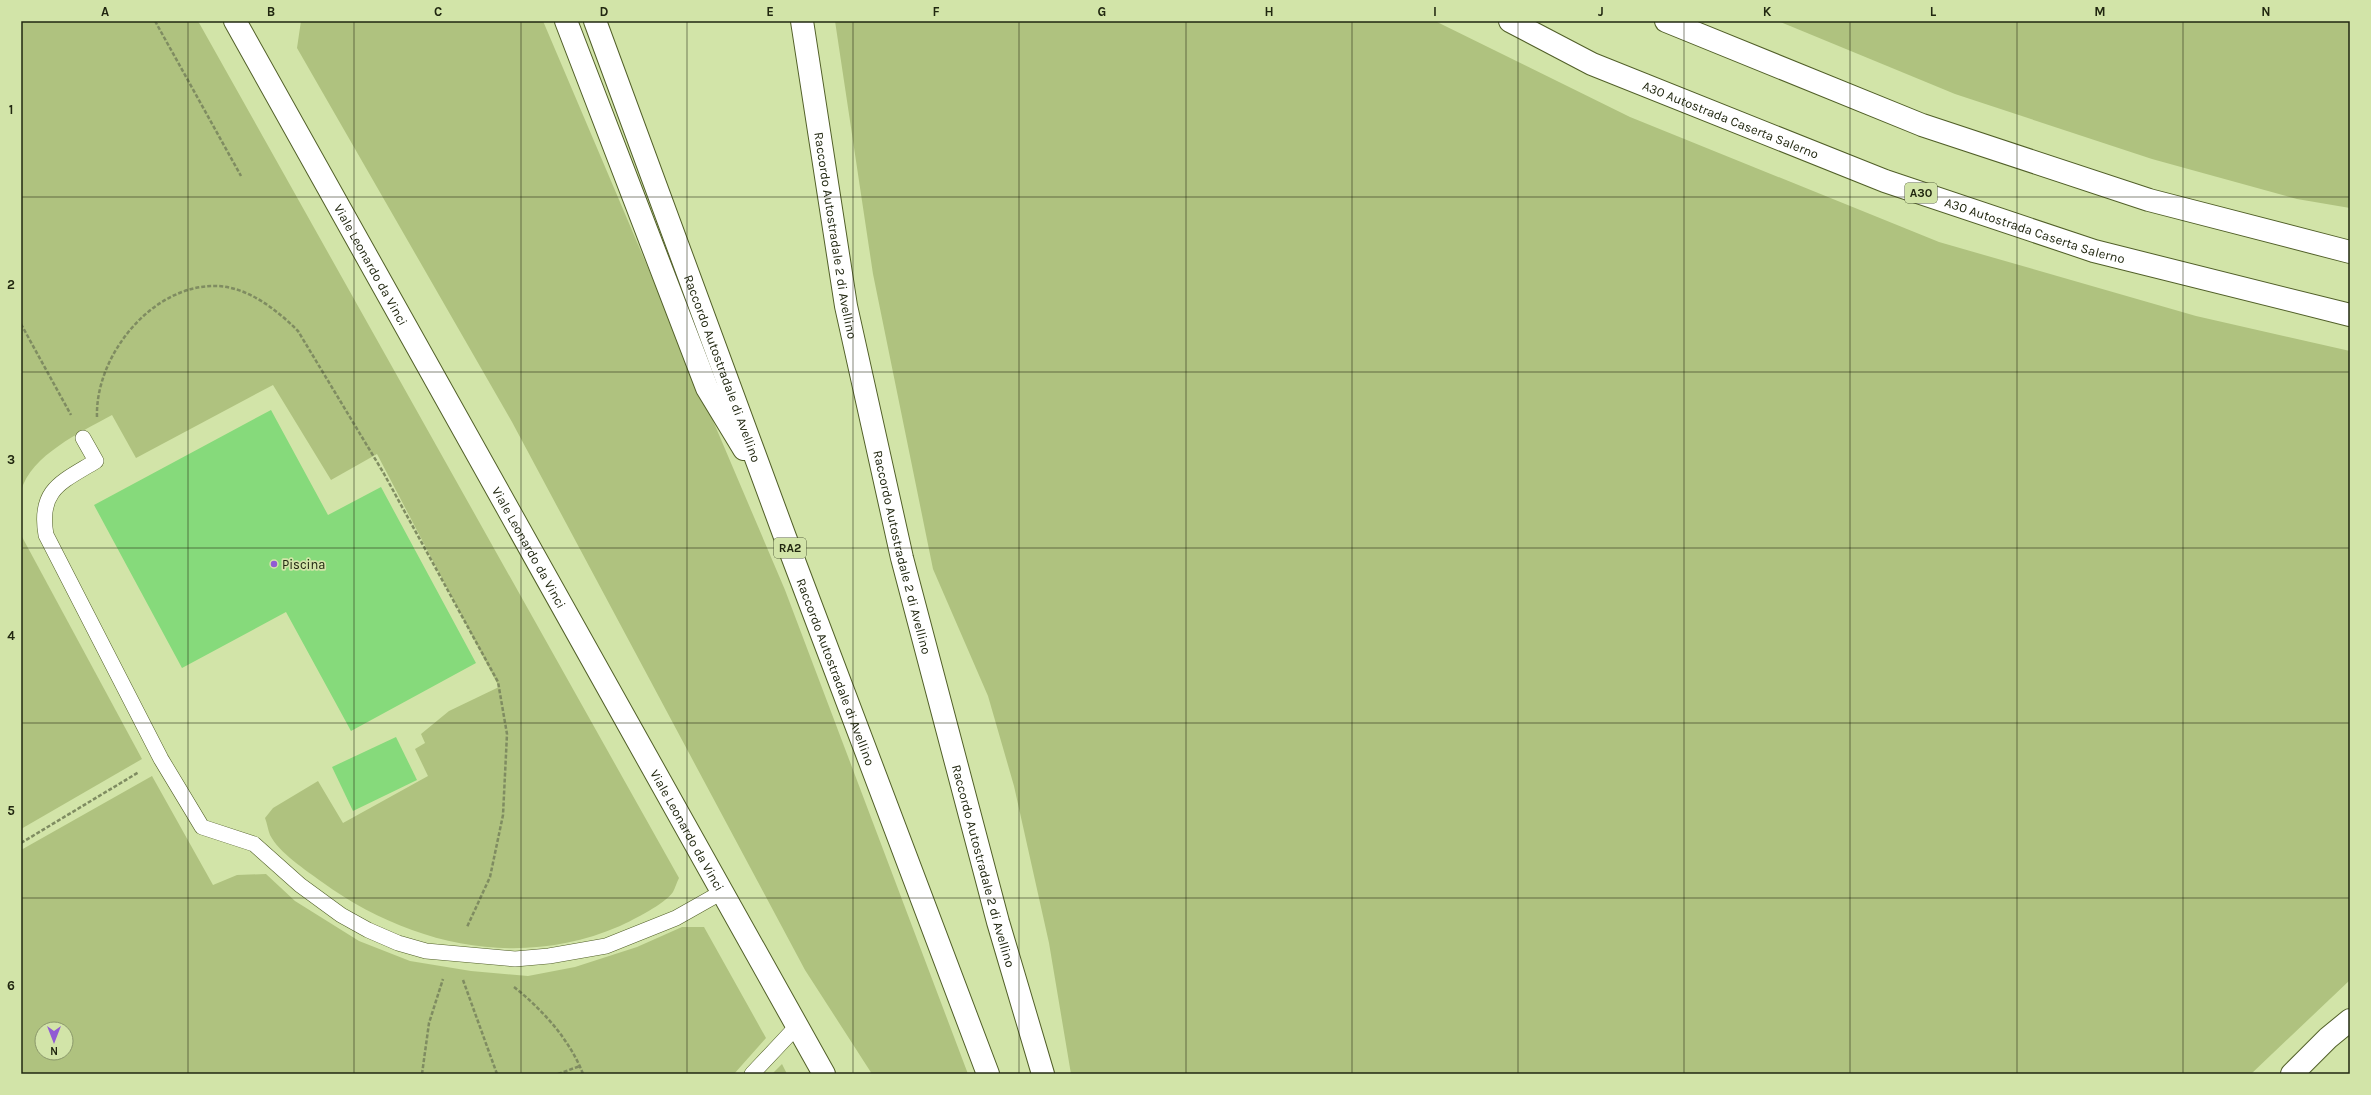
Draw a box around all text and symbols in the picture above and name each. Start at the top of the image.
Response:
text: A [101,4,109,19]
text: B [267,4,275,19]
text: C [434,4,442,19]
text: D [600,4,609,19]
text: E [766,4,774,19]
text: F [932,4,940,19]
text: G [1098,4,1106,19]
text: H [1264,4,1274,19]
text: I [1433,4,1437,19]
text: J [1598,4,1604,19]
text: K [1763,4,1772,19]
text: L [1930,4,1937,19]
text: M [2094,4,2106,19]
text: N [2261,4,2271,19]
street label: A30 Autostrada Caserta Salerno [1640,77,1821,161]
text: 1 [9,102,13,117]
street label: Raccordo Autostradale 2 di Avellino [812,131,861,340]
road number: A30 [1905,183,1937,203]
street label: A30 Autostrada Caserta Salerno [1943,194,2127,266]
street label: Viale Leonardo da Vinci [331,201,411,328]
street label: Raccordo Autostradale di Avellino [681,272,764,464]
text: 2 [7,277,15,292]
street label: Raccordo Autostradale 2 di Avellino [871,449,935,656]
text: 3 [7,452,15,467]
street label: Viale Leonardo da Vinci [489,484,569,611]
road number: RA2 [774,538,806,558]
place label: Piscina [282,557,326,572]
marker: Piscina [269,559,279,569]
street label: Raccordo Autostradale di Avellino [794,576,878,767]
text: 4 [7,628,15,643]
street label: Raccordo Autostradale 2 di Avellino [949,763,1018,969]
street label: Viale Leonardo da Vinci [648,767,728,893]
text: 5 [7,803,15,818]
text: 6 [7,978,15,993]
north arrow [34,1021,74,1061]
text: N [50,1044,58,1057]

